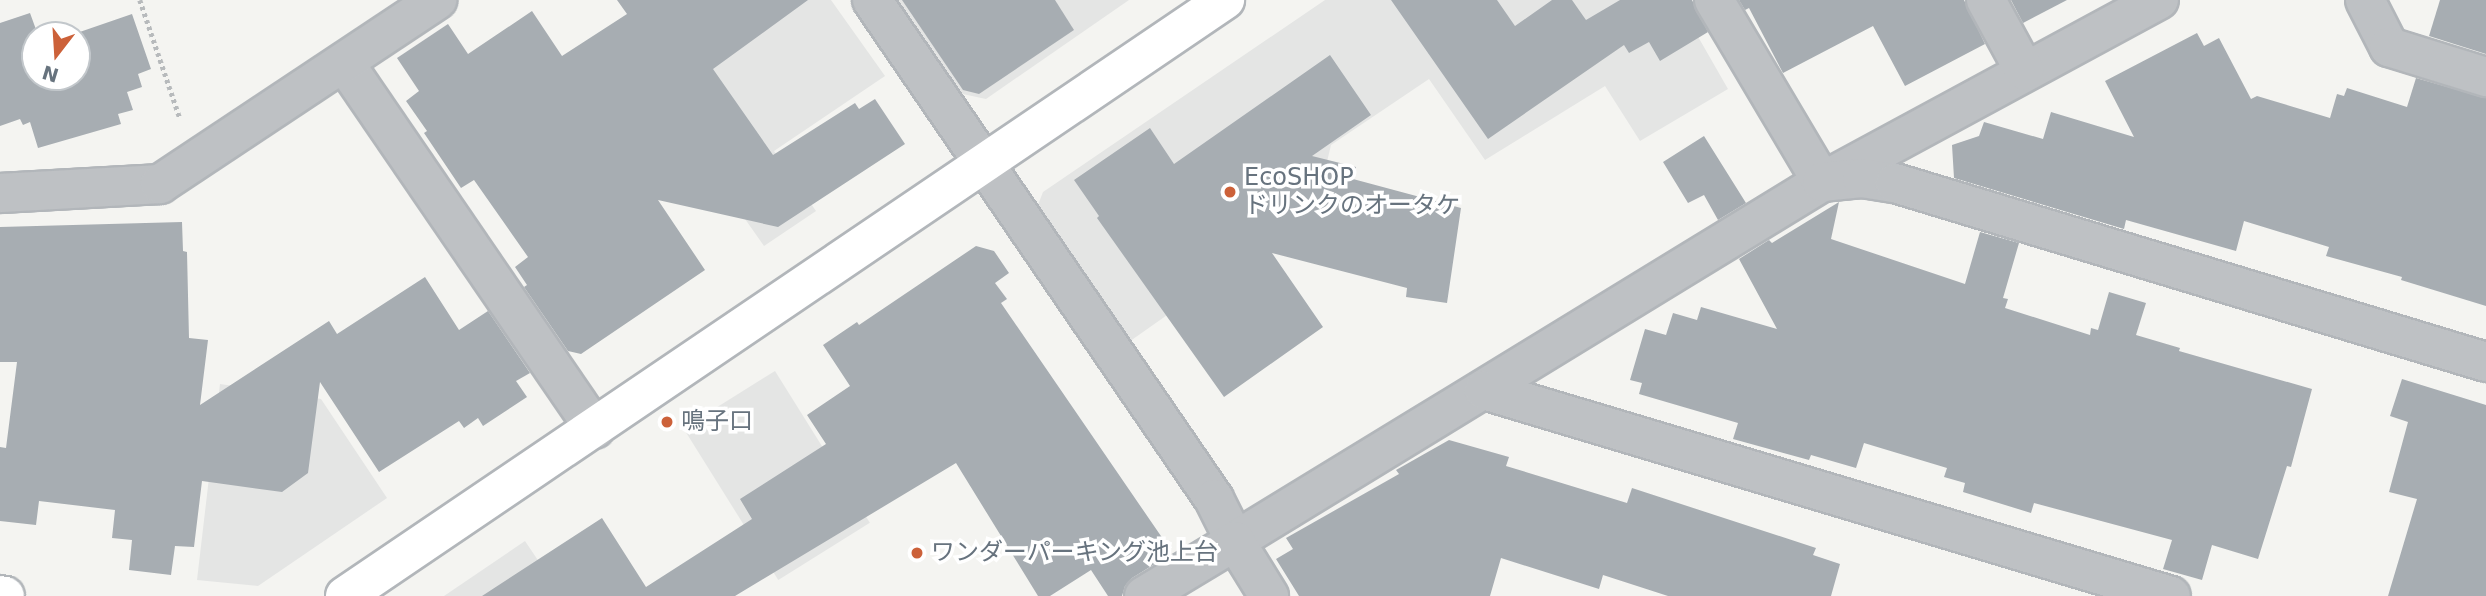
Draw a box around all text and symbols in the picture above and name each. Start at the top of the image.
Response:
north arrow [21,21,91,91]
text: N [40,61,61,87]
place label: EcoSHOP ドリンクのオータケ [1244,164,1460,220]
marker: EcoSHOP ドリンクのオータケ [1222,184,1238,200]
place label: 鳴子口 [681,408,753,436]
marker: 鳴子口 [659,414,675,430]
place label: ワンダーパーキング池上台 [931,539,1219,567]
marker: ワンダーパーキング池上台 [909,545,925,561]

